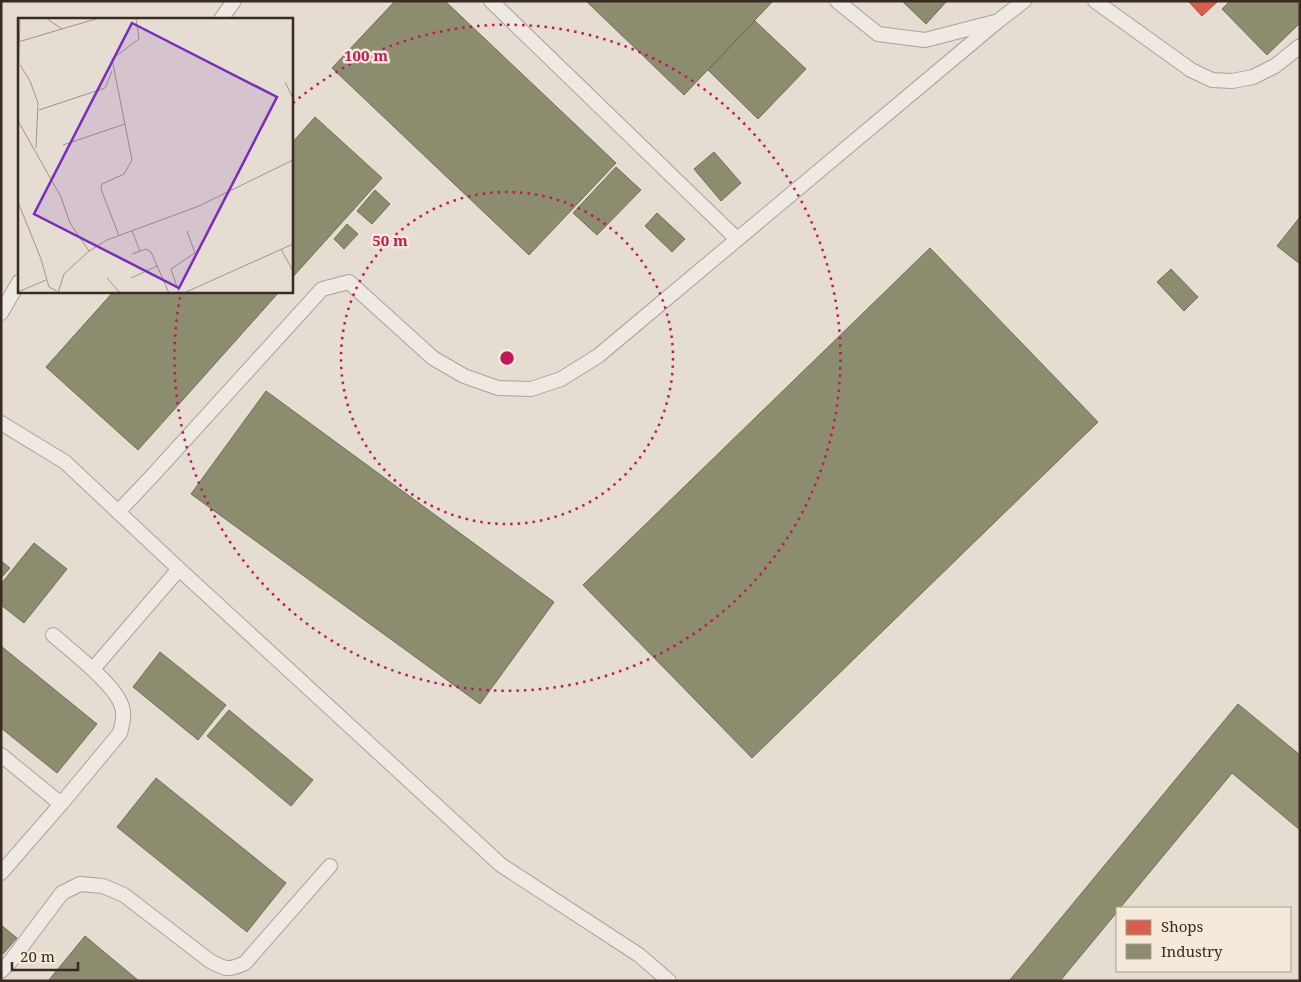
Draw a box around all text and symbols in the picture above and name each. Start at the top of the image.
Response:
inset map [18,18,292,292]
text: 100 m [344,45,388,65]
text: 50 m [372,230,408,250]
centre of rings [498,349,516,367]
legend [1116,907,1291,972]
text: Shops [1161,916,1204,936]
scale bar [12,940,79,972]
text: Industry [1161,941,1223,961]
text: 20 m [20,946,55,966]

